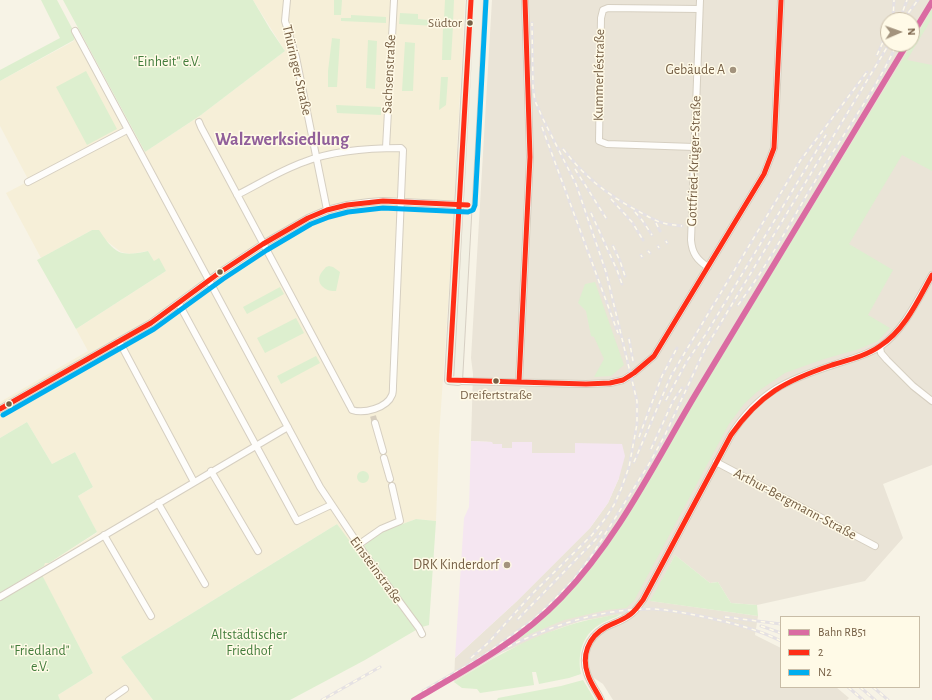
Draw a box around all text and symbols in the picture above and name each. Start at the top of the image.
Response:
north arrow [880,12,920,52]
place label: Südtor [428,15,462,31]
marker: Südtor [465,18,475,28]
street label: Thüringer Straße [278,23,316,117]
text: N [906,28,917,36]
street label: Kummerléstraße [590,29,608,121]
street label: Sachsenstraße [379,34,399,114]
park label: "Einheit" e.V. [133,54,201,70]
place label: Gebäude A [666,62,725,78]
marker: Gebäude A [728,65,738,75]
street label: Gottfried-Krüger-Straße [683,95,705,227]
district label: Walzwerksiedlung [215,129,349,151]
unlabelled marker [215,267,225,277]
marker: Dreifertstraße [491,376,501,386]
place label: Dreifertstraße [460,387,532,403]
unlabelled marker [4,399,14,409]
street label: Arthur-Bergmann-Straße [731,465,859,543]
street label: Einsteinstraße [346,533,406,607]
place label: DRK Kinderdorf [413,557,499,573]
marker: DRK Kinderdorf [502,560,512,570]
legend [780,616,920,688]
text: Bahn RB51 [818,626,867,638]
park label: Altstädtischer Friedhof [211,627,287,660]
park label: "Friedland" e.V. [10,643,70,676]
text: 2 [818,646,823,658]
text: N2 [818,666,832,678]

